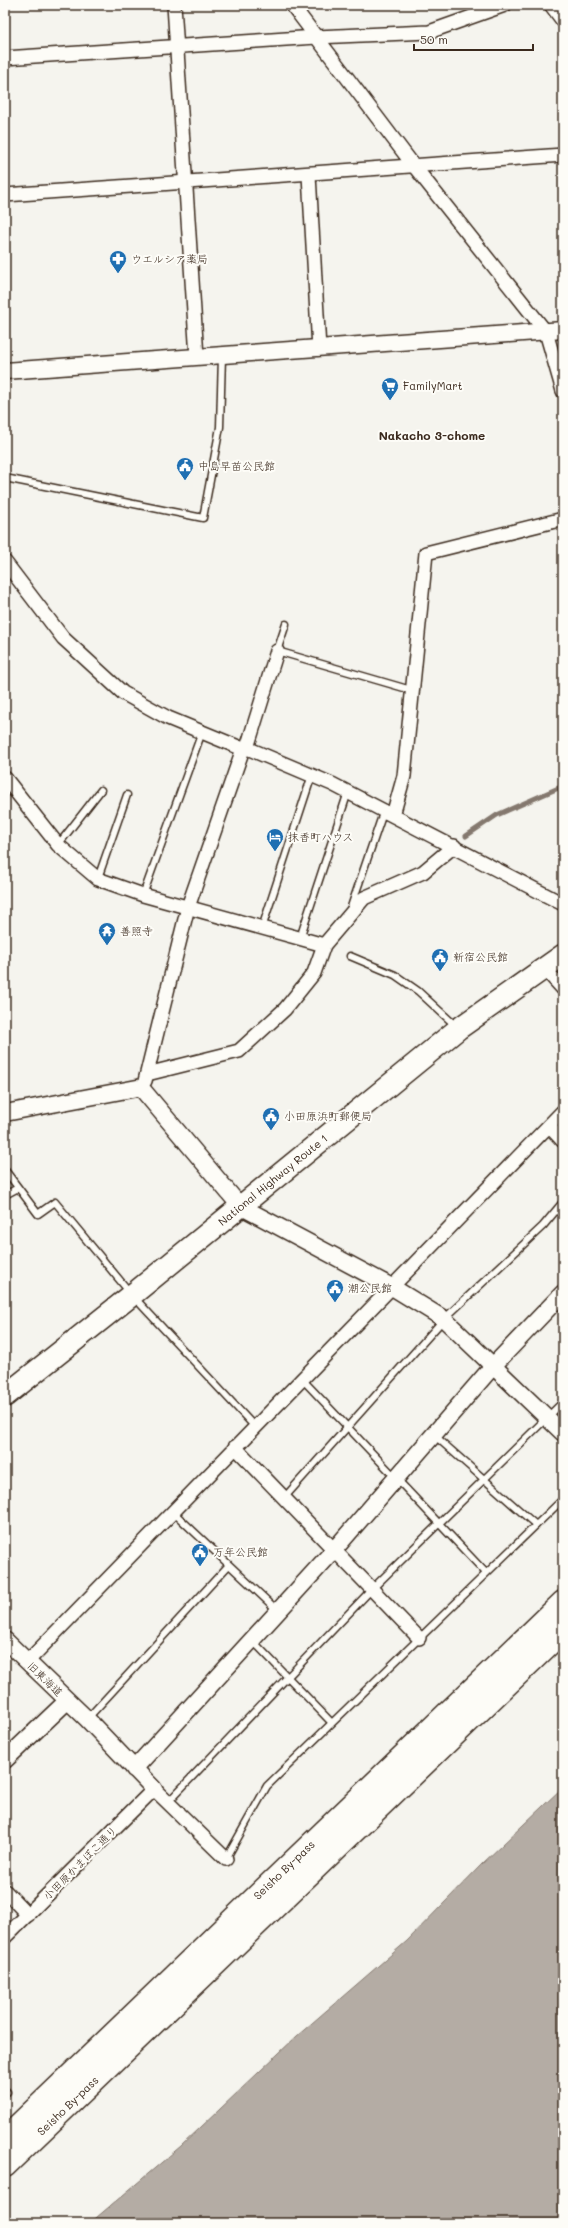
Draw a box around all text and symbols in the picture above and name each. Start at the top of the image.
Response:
scale bar [414,26,533,52]
text: 50 m [420,31,448,47]
pharmacy icon: ウエルシア薬局 [108,249,128,274]
place label: ウエルシア薬局 [131,251,208,266]
supermarket icon: FamilyMart [380,376,400,401]
place label: FamilyMart [403,378,463,393]
district label: Nakacho 3-chome [379,427,485,443]
public building icon: 中島早苗公民館 [175,456,195,481]
place label: 中島早苗公民館 [198,458,275,473]
hotel icon: 抹香町ハウス [265,827,285,852]
place label: 抹香町ハウス [288,829,353,844]
temple icon: 善照寺 [97,921,117,946]
place label: 善照寺 [120,923,153,938]
public building icon: 新宿公民館 [430,947,450,972]
place label: 新宿公民館 [453,949,508,964]
public building icon: 小田原浜町郵便局 [261,1106,281,1131]
place label: 小田原浜町郵便局 [284,1108,372,1123]
street label: National Highway Route 1 [215,1131,330,1229]
public building icon: 潮公民館 [325,1278,345,1303]
place label: 潮公民館 [348,1280,392,1295]
public building icon: 万年公民館 [190,1542,210,1567]
place label: 万年公民館 [213,1544,268,1559]
street label: 旧東海道 [24,1658,66,1699]
street label: 小田原かまぼこ通り [39,1822,120,1903]
street label: Seisho By-pass [250,1837,318,1903]
street label: Seisho By-pass [34,2072,101,2138]

